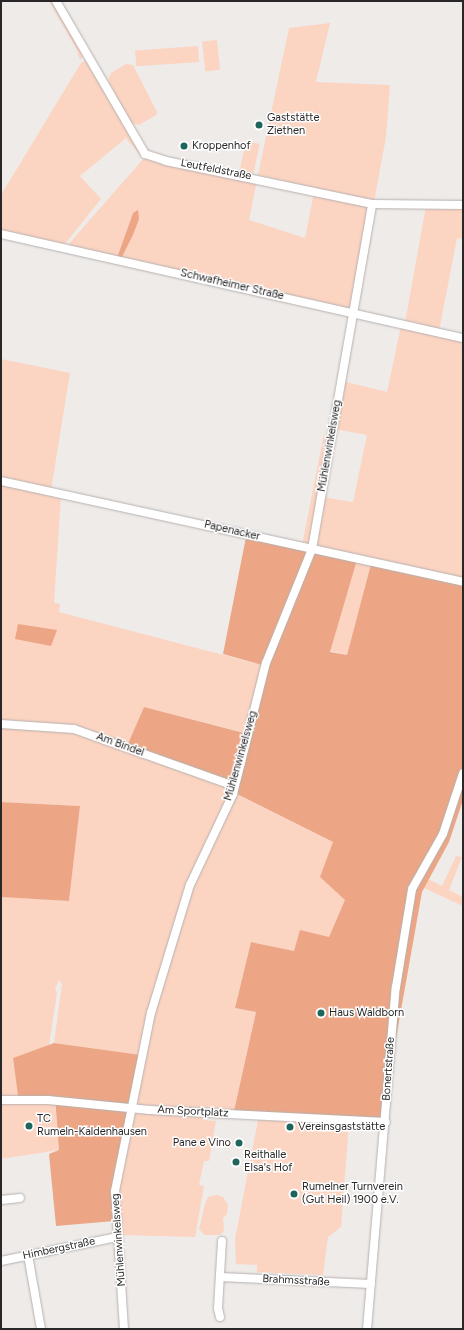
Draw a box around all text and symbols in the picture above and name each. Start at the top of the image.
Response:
place label: Gaststätte Ziethen [267,112,319,138]
marker: Gaststätte Ziethen [254,120,264,130]
place label: Kroppenhof [192,139,251,153]
marker: Kroppenhof [179,141,189,151]
street label: Leutfeldstraße [180,157,252,183]
street label: Schwafheimer Straße [179,267,285,303]
street label: Mühlenwinkelsweg [315,399,345,493]
street label: Papenacker [203,518,261,544]
street label: Mühlenwinkelsweg [222,709,260,803]
street label: Am Bindel [94,730,146,760]
place label: Haus Waldborn [329,1006,404,1020]
marker: Haus Waldborn [316,1008,326,1018]
street label: Bonertstraße [380,1037,398,1101]
street label: Am Sportplatz [157,1104,229,1120]
place label: TC Rumeln-Kaldenhausen [37,1113,147,1139]
place label: Vereinsgaststätte [298,1120,385,1134]
marker: TC Rumeln-Kaldenhausen [24,1121,34,1131]
marker: Vereinsgaststätte [285,1122,295,1132]
place label: Pane e Vino [173,1136,231,1150]
marker: Pane e Vino [234,1138,244,1148]
place label: Reithalle Elsa's Hof [244,1149,292,1175]
marker: Reithalle Elsa's Hof [231,1157,241,1167]
place label: Rumelner Turnverein (Gut Heil) 1900 e.V. [302,1181,403,1207]
marker: Rumelner Turnverein (Gut Heil) 1900 e.V. [289,1189,299,1199]
street label: Mühlenwinkelsweg [109,1193,129,1287]
street label: Himbergstraße [22,1235,96,1263]
street label: Brahmsstraße [262,1273,330,1289]

